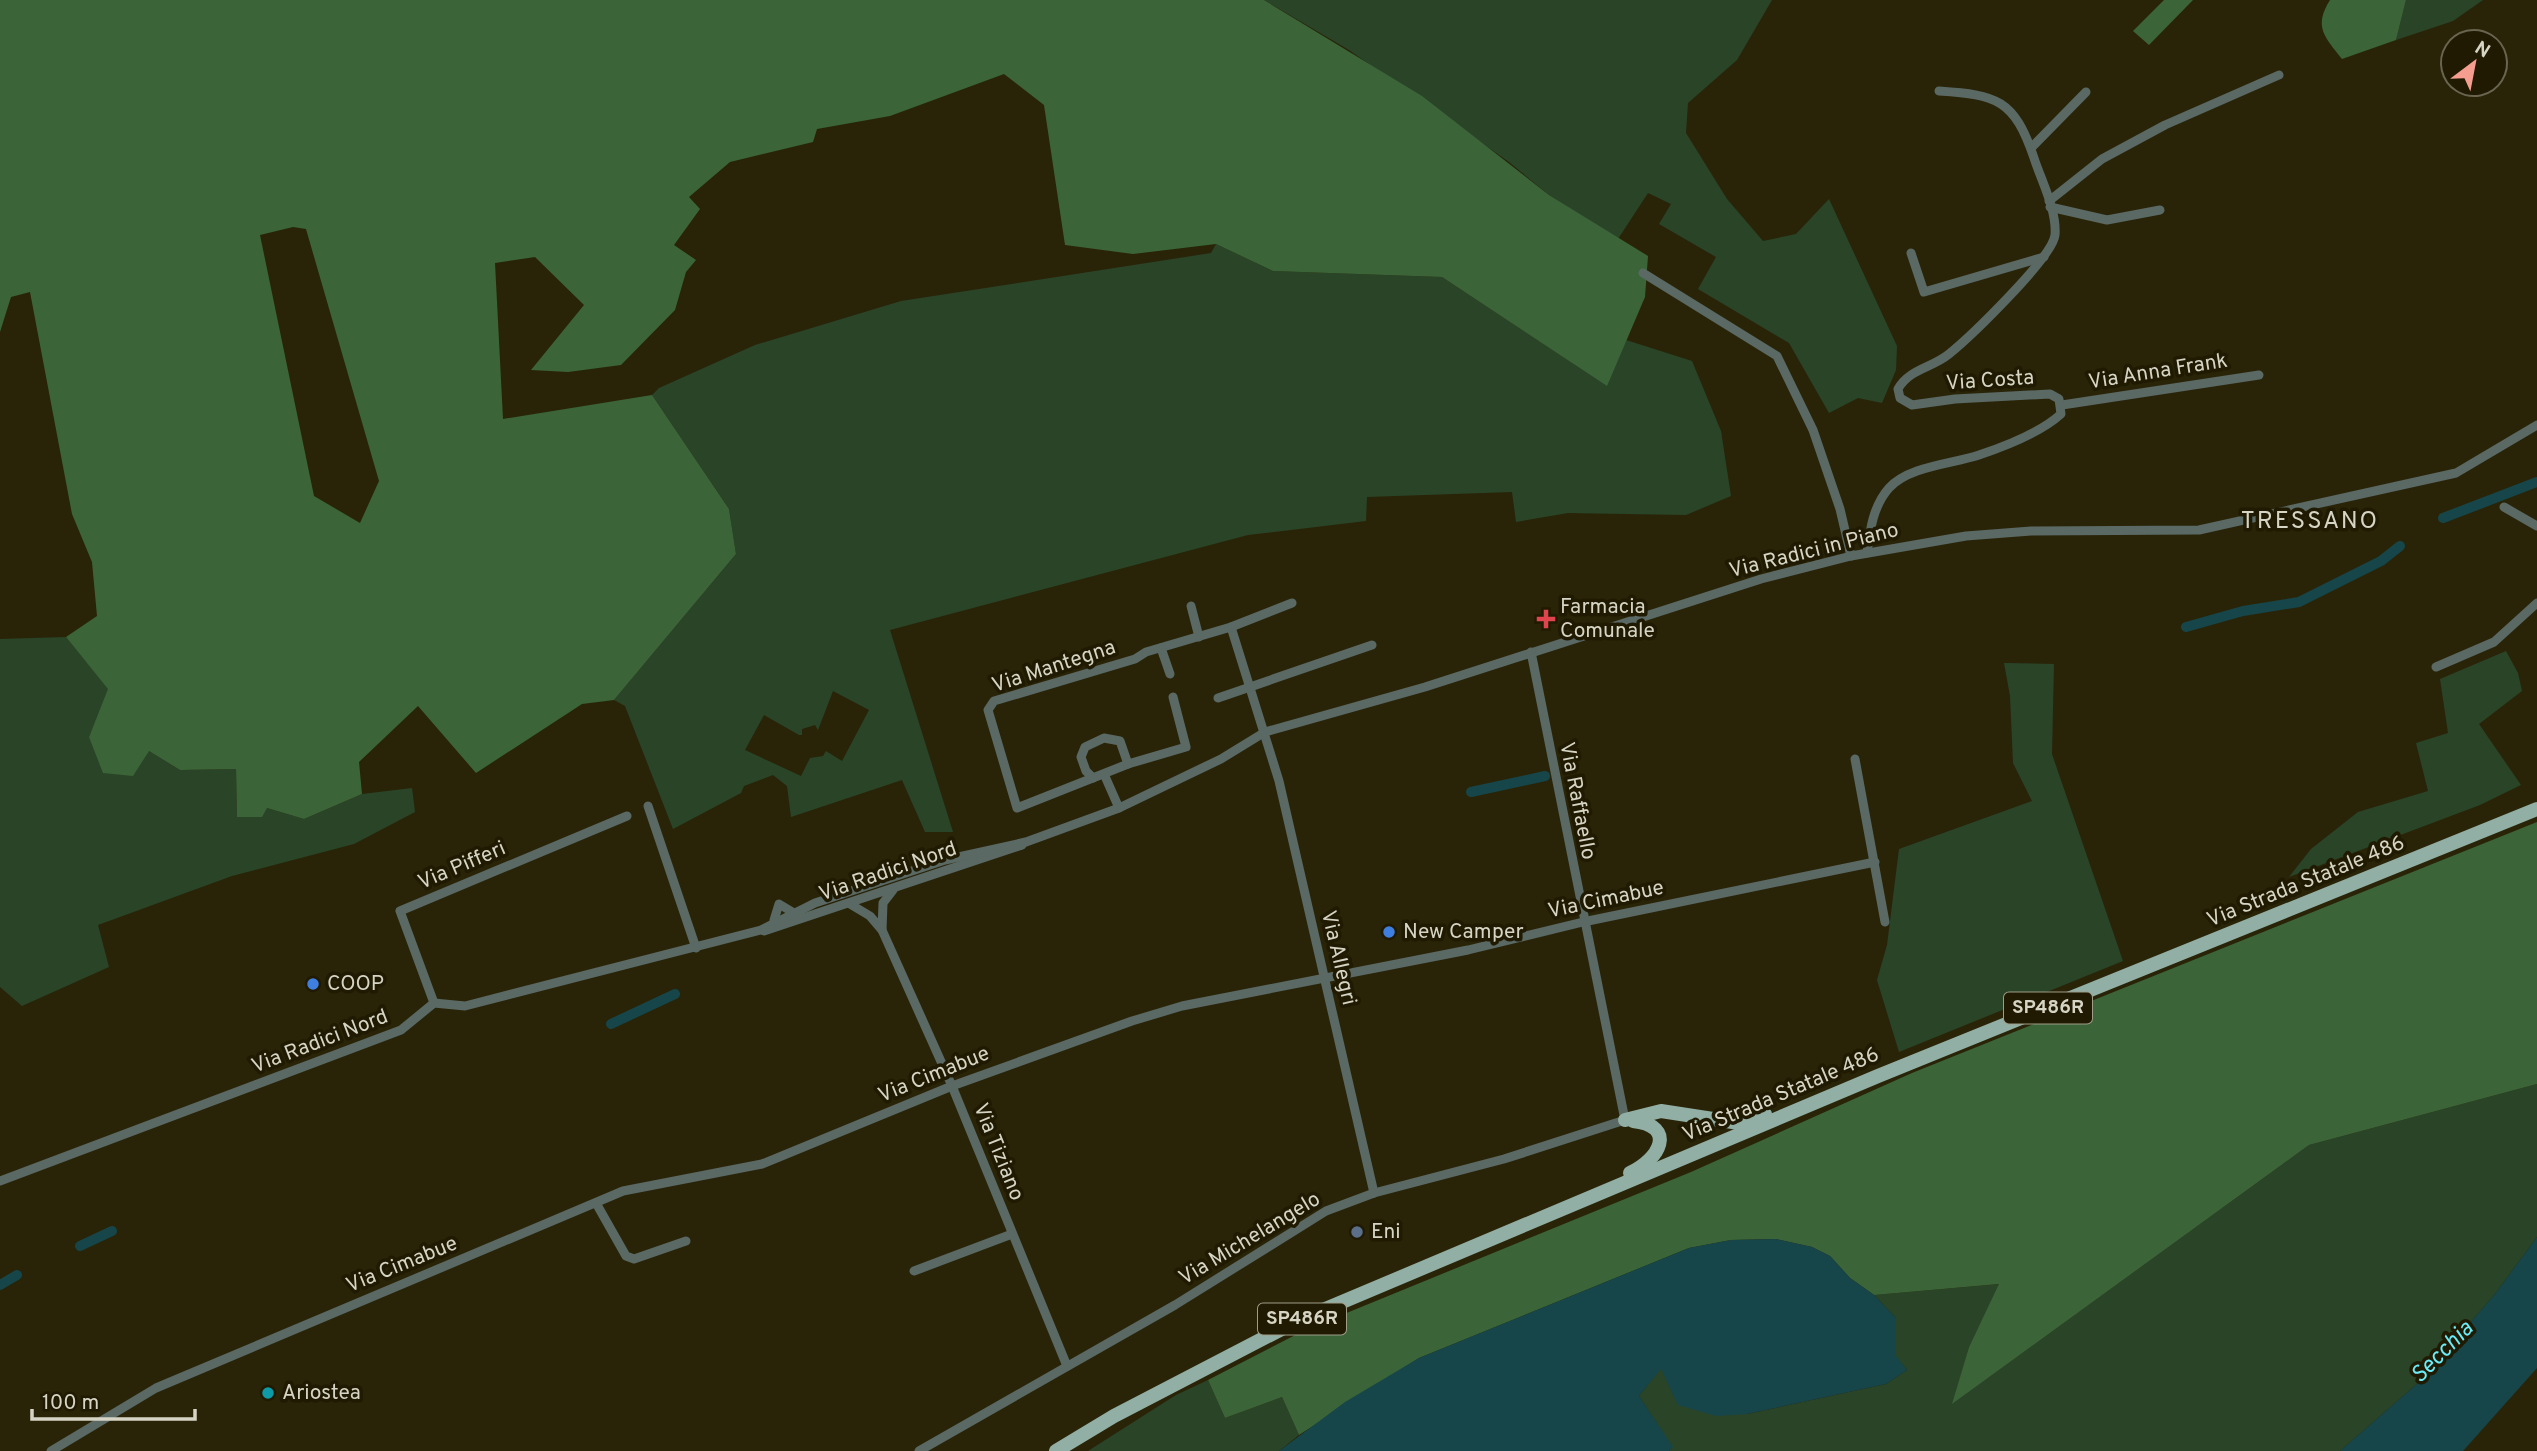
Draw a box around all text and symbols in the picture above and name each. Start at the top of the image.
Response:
north arrow [2439,28,2509,98]
text: N [2470,36,2494,64]
street label: Via Anna Frank [2086,348,2230,396]
street label: Via Costa [1945,364,2035,398]
district label: TRESSANO [2241,507,2379,537]
street label: Via Radici in Piano [1726,517,1902,585]
place label: Farmacia Comunale [1560,594,1655,645]
marker: Farmacia Comunale [1538,611,1554,627]
street label: Via Mantegna [989,634,1119,700]
street label: Via Raffaello [1552,740,1602,862]
street label: Via Strada Statale 486 [2203,830,2409,934]
street label: Via Pifferi [414,835,510,897]
street label: Via Radici Nord [816,836,960,908]
street label: Via Cimabue [1546,875,1666,925]
street label: Via Allegri [1314,908,1362,1008]
place label: New Camper [1403,919,1524,946]
marker: New Camper [1381,924,1397,940]
place label: COOP [327,971,384,998]
marker: COOP [305,976,321,992]
road number: SP486R [2004,992,2092,1024]
street label: Via Radici Nord [248,1004,392,1080]
street label: Via Cimabue [874,1040,994,1110]
street label: Via Strada Statale 486 [1679,1041,1883,1149]
street label: Via Tiziano [966,1099,1030,1205]
street label: Via Michelangelo [1174,1186,1326,1292]
place label: Eni [1371,1219,1401,1246]
marker: Eni [1349,1224,1365,1240]
street label: Via Cimabue [342,1230,462,1300]
road number: SP486R [1258,1303,1346,1334]
water label: Secchia [2406,1315,2481,1390]
scale bar [32,1378,194,1422]
place label: Ariostea [282,1380,361,1407]
marker: Ariostea [260,1385,276,1401]
text: 100 m [42,1390,99,1417]

